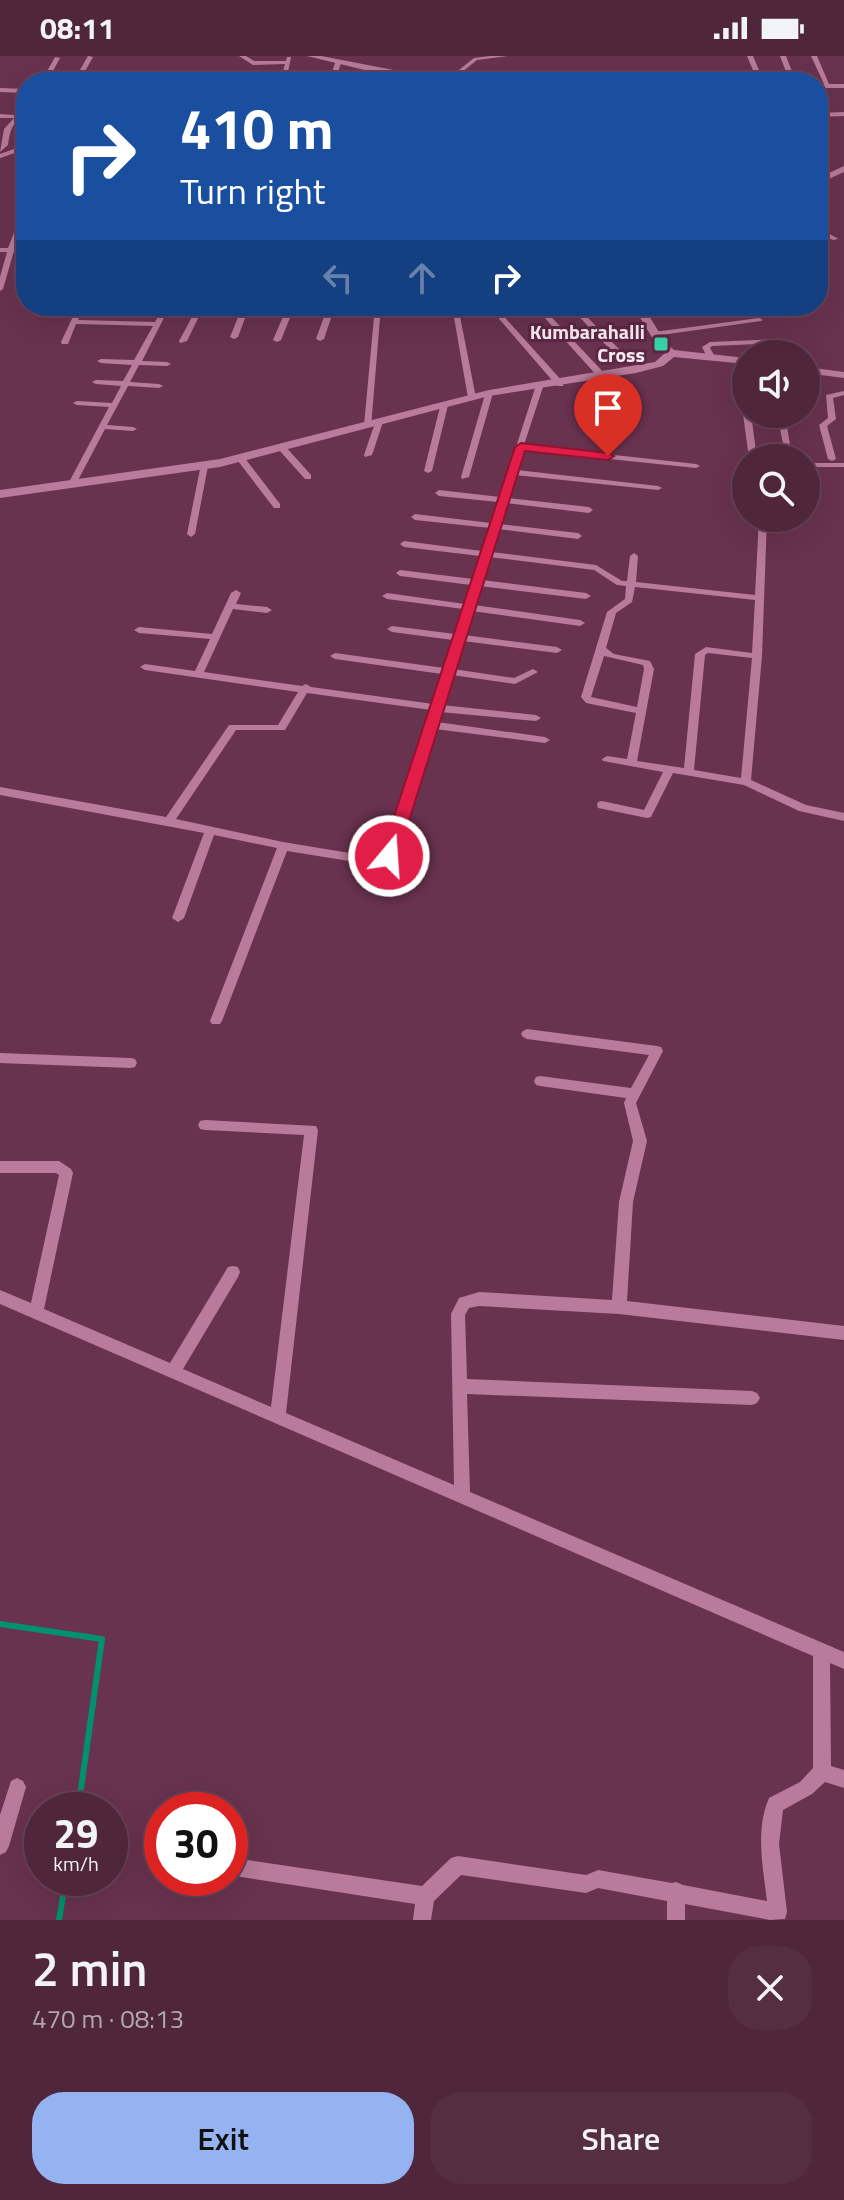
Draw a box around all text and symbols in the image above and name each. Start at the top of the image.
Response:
text: 08:11 [40,5,115,51]
text: 410 m [180,86,333,171]
icon: right [48,104,152,208]
text: Turn right [180,163,325,218]
icon: left [316,256,360,300]
icon: ahead [400,256,444,300]
icon: right [484,256,528,300]
place label: Kumbarahalli Cross [530,316,645,370]
marker: Kumbarahalli Cross [652,335,670,353]
map controls [732,340,820,532]
button: sound [732,340,820,428]
pin [574,374,642,456]
icon: arrive [586,386,630,430]
button: search [732,444,820,532]
position arrow [347,814,431,898]
speed limit sign: 30 [144,1792,248,1896]
text: 29 [54,1803,98,1864]
text: km/h [53,1848,99,1879]
text: 2 min [32,1932,147,2005]
button: close [728,1946,812,2030]
text: 470 m · 08:13 [32,1999,184,2038]
button: Exit [32,2092,414,2184]
button: Share [430,2092,812,2184]

